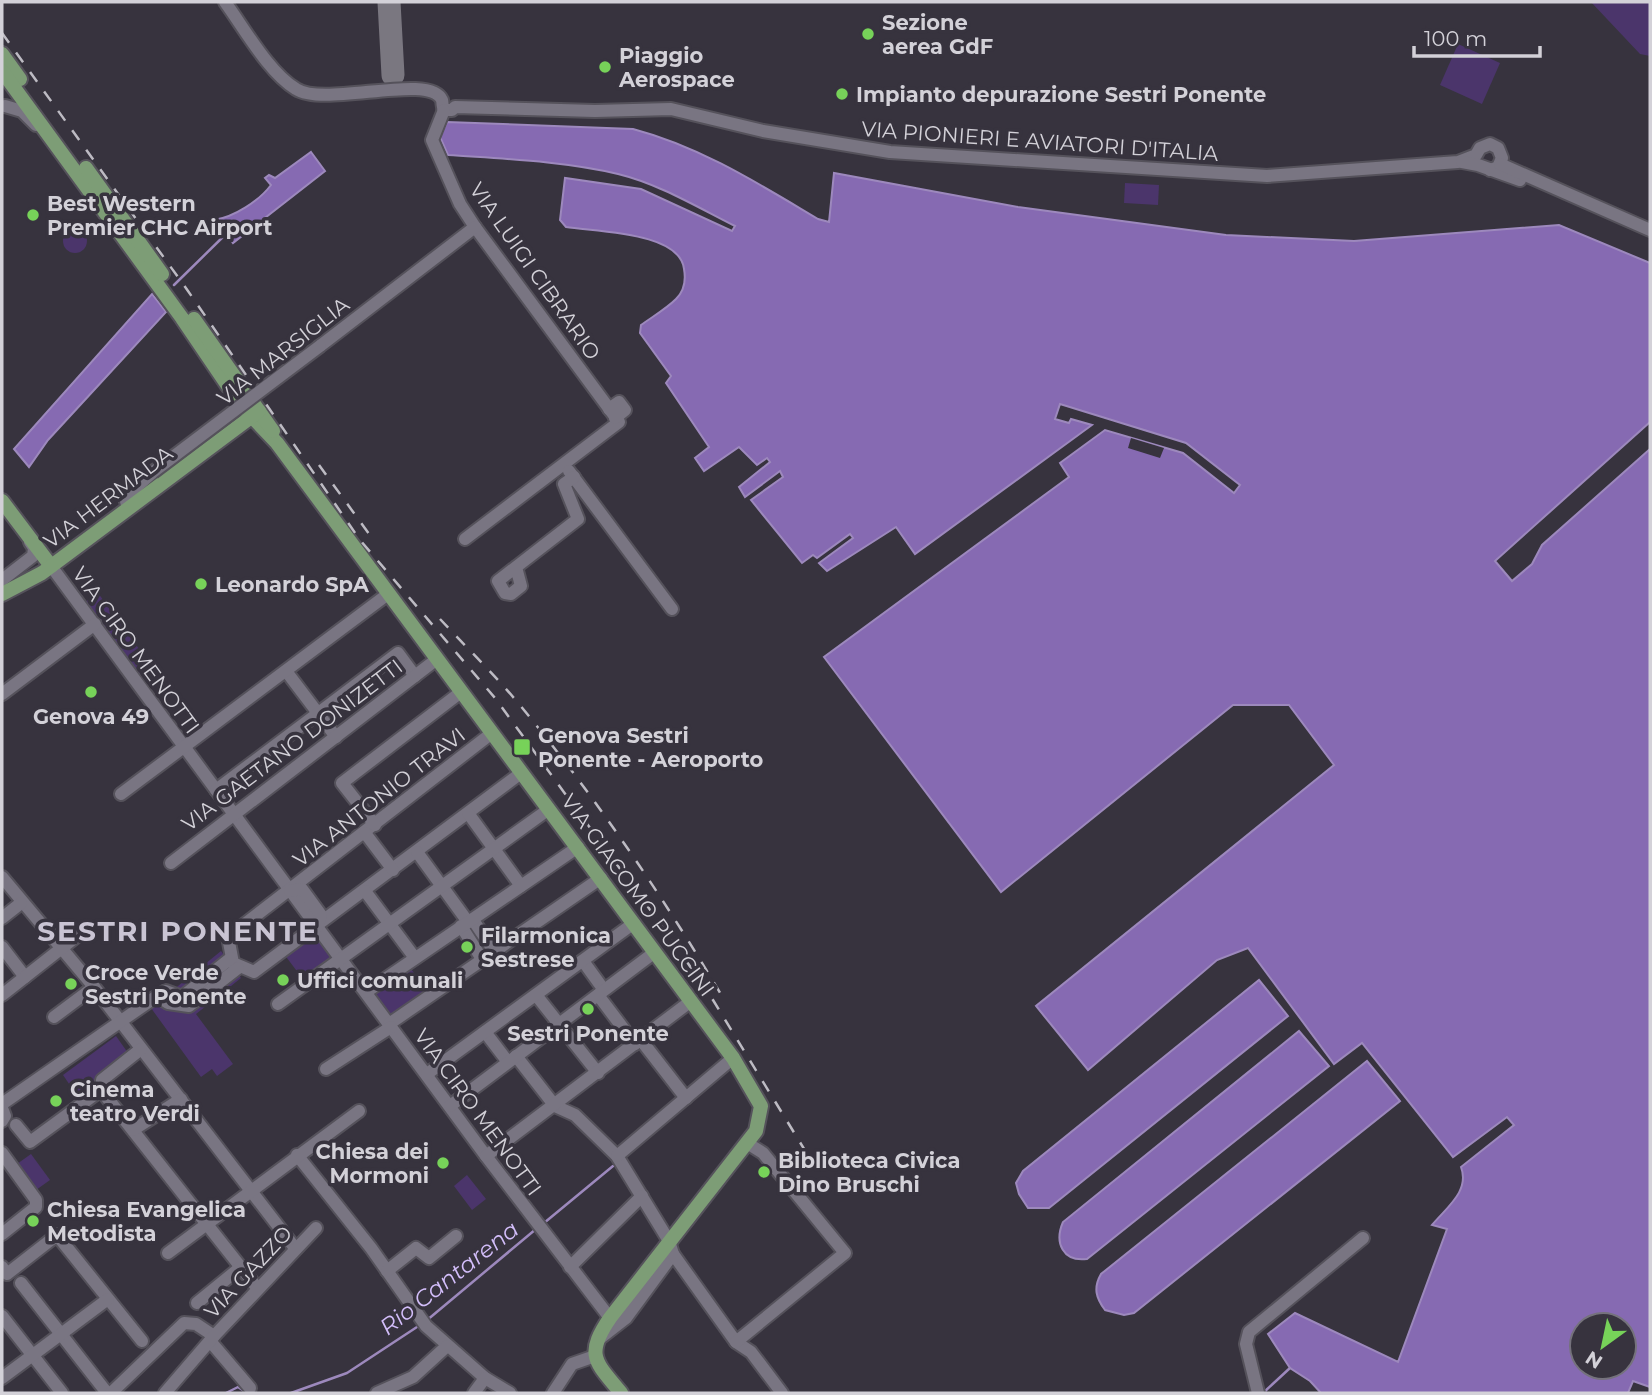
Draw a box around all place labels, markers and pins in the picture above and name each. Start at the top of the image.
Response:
place label: Sezione aerea GdF [882,10,993,59]
marker: Sezione aerea GdF [860,26,876,42]
place label: Piaggio Aerospace [618,43,735,92]
marker: Piaggio Aerospace [597,59,613,75]
place label: Impianto depurazione Sestri Ponente [856,82,1266,107]
marker: Impianto depurazione Sestri Ponente [834,86,850,102]
place label: Best Western Premier CHC Airport [47,191,272,240]
marker: Best Western Premier CHC Airport [25,207,41,223]
place label: Leonardo SpA [215,572,370,597]
marker: Leonardo SpA [193,576,209,592]
marker: Genova 49 [83,684,99,700]
place label: Genova 49 [33,704,149,729]
place label: Genova Sestri Ponente - Aeroporto [538,723,764,772]
marker: Genova Sestri Ponente - Aeroporto [512,737,532,757]
place label: Filarmonica Sestrese [481,923,611,972]
marker: Filarmonica Sestrese [459,939,475,955]
place label: Croce Verde Sestri Ponente [85,960,246,1009]
place label: Uffici comunali [297,968,463,993]
marker: Uffici comunali [275,972,291,988]
marker: Croce Verde Sestri Ponente [63,976,79,992]
marker: Sestri Ponente [580,1001,596,1017]
place label: Sestri Ponente [507,1021,669,1046]
place label: Cinema teatro Verdi [70,1077,200,1126]
marker: Cinema teatro Verdi [48,1093,64,1109]
place label: Chiesa dei Mormoni [316,1139,429,1188]
place label: Biblioteca Civica Dino Bruschi [778,1148,960,1197]
marker: Chiesa dei Mormoni [435,1155,451,1171]
marker: Biblioteca Civica Dino Bruschi [756,1164,772,1180]
place label: Chiesa Evangelica Metodista [47,1197,246,1246]
marker: Chiesa Evangelica Metodista [25,1213,41,1229]

